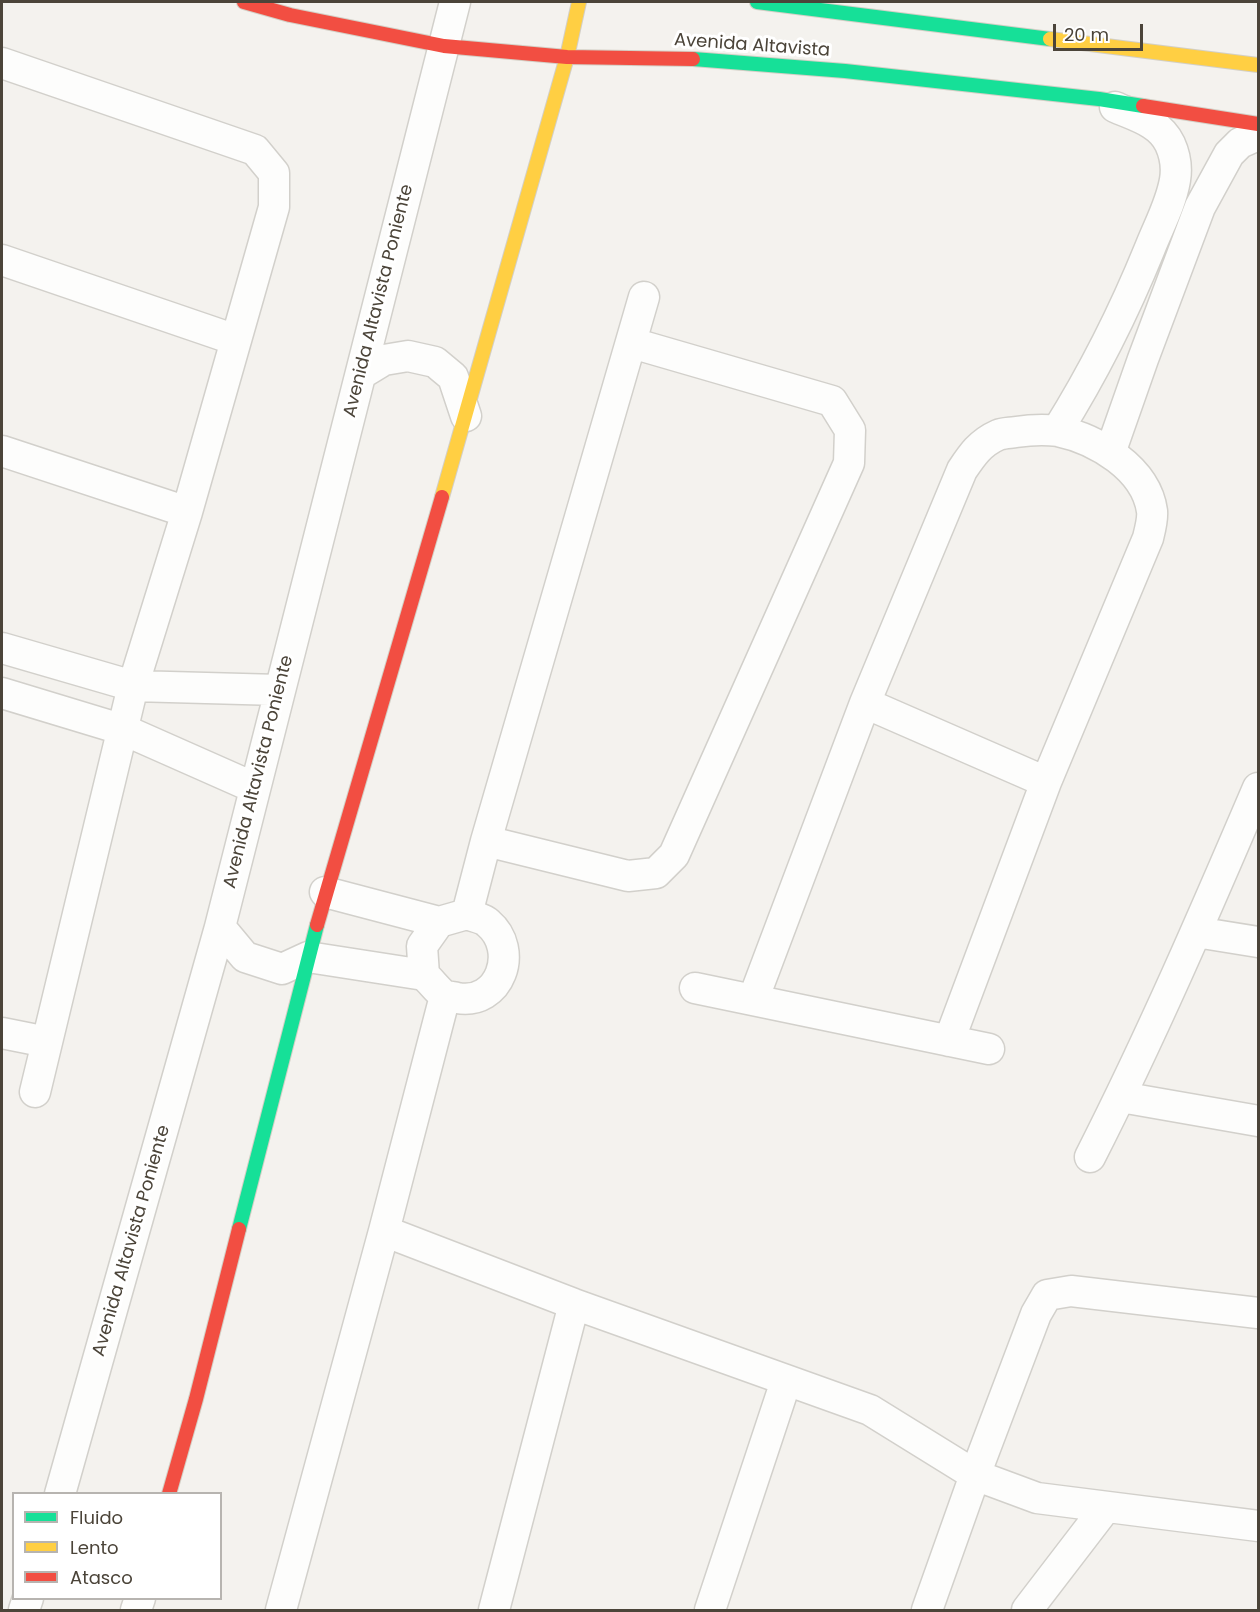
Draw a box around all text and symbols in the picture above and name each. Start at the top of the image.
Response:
scale bar [1056,12,1146,50]
text: 20 m [1064,22,1109,47]
street label: Avenida Altavista [673,30,831,62]
street label: Avenida Altavista Poniente [340,182,418,420]
street label: Avenida Altavista Poniente [220,653,298,891]
street label: Avenida Altavista Poniente [89,1123,175,1359]
legend [12,1492,222,1600]
text: Fluido [70,1505,123,1530]
text: Lento [70,1535,119,1560]
text: Atasco [70,1565,133,1590]

